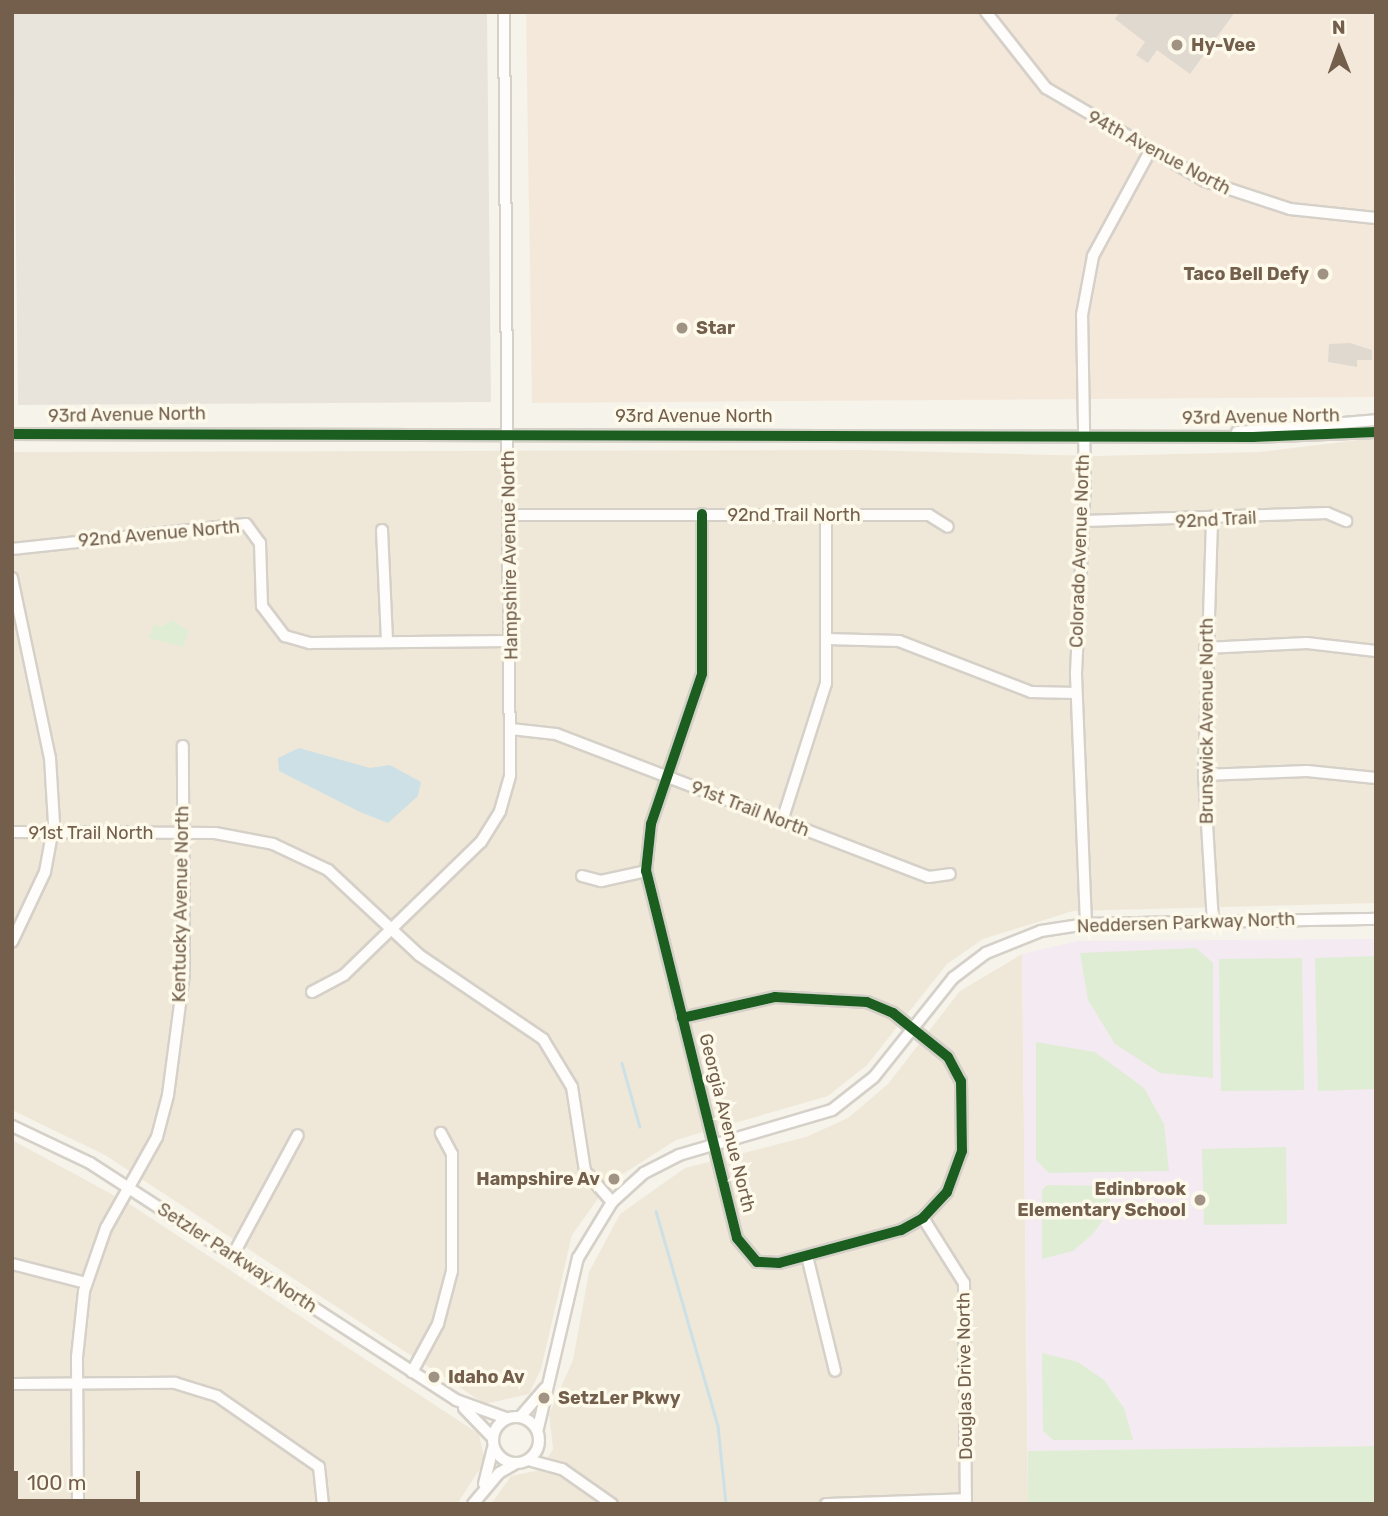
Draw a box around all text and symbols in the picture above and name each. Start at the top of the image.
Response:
north arrow [1304,14,1374,84]
text: N [1332,16,1346,39]
place label: Hy-Vee [1191,34,1256,56]
marker: Hy-Vee [1169,37,1185,53]
street label: 94th Avenue North [1084,106,1234,200]
place label: Taco Bell Defy [1183,263,1309,285]
marker: Taco Bell Defy [1315,266,1331,282]
place label: Star [696,317,735,339]
marker: Star [674,320,690,336]
street label: 93rd Avenue North [48,403,206,427]
street label: 93rd Avenue North [615,405,773,427]
street label: 93rd Avenue North [1182,405,1340,429]
street label: Hampshire Avenue North [497,450,523,660]
street label: Colorado Avenue North [1066,454,1094,648]
street label: 92nd Trail North [727,504,861,526]
street label: 92nd Trail [1175,507,1257,533]
street label: 92nd Avenue North [77,516,241,552]
street label: Brunswick Avenue North [1196,617,1218,825]
street label: 91st Trail North [688,776,812,842]
street label: Kentucky Avenue North [168,805,194,1003]
street label: 91st Trail North [28,822,154,844]
street label: Neddersen Parkway North [1076,908,1296,938]
street label: Georgia Avenue North [694,1031,760,1215]
place label: Hampshire Av [476,1168,600,1190]
marker: Hampshire Av [606,1171,622,1187]
place label: Edinbrook Elementary School [1017,1179,1186,1222]
marker: Edinbrook Elementary School [1192,1192,1208,1208]
street label: Setzler Parkway North [153,1198,321,1318]
street label: Douglas Drive North [953,1292,977,1460]
place label: Idaho Av [448,1366,525,1388]
marker: Idaho Av [426,1369,442,1385]
place label: SetzLer Pkwy [558,1387,681,1409]
marker: SetzLer Pkwy [536,1390,552,1406]
scale bar [18,1456,144,1500]
text: 100 m [27,1470,86,1495]

